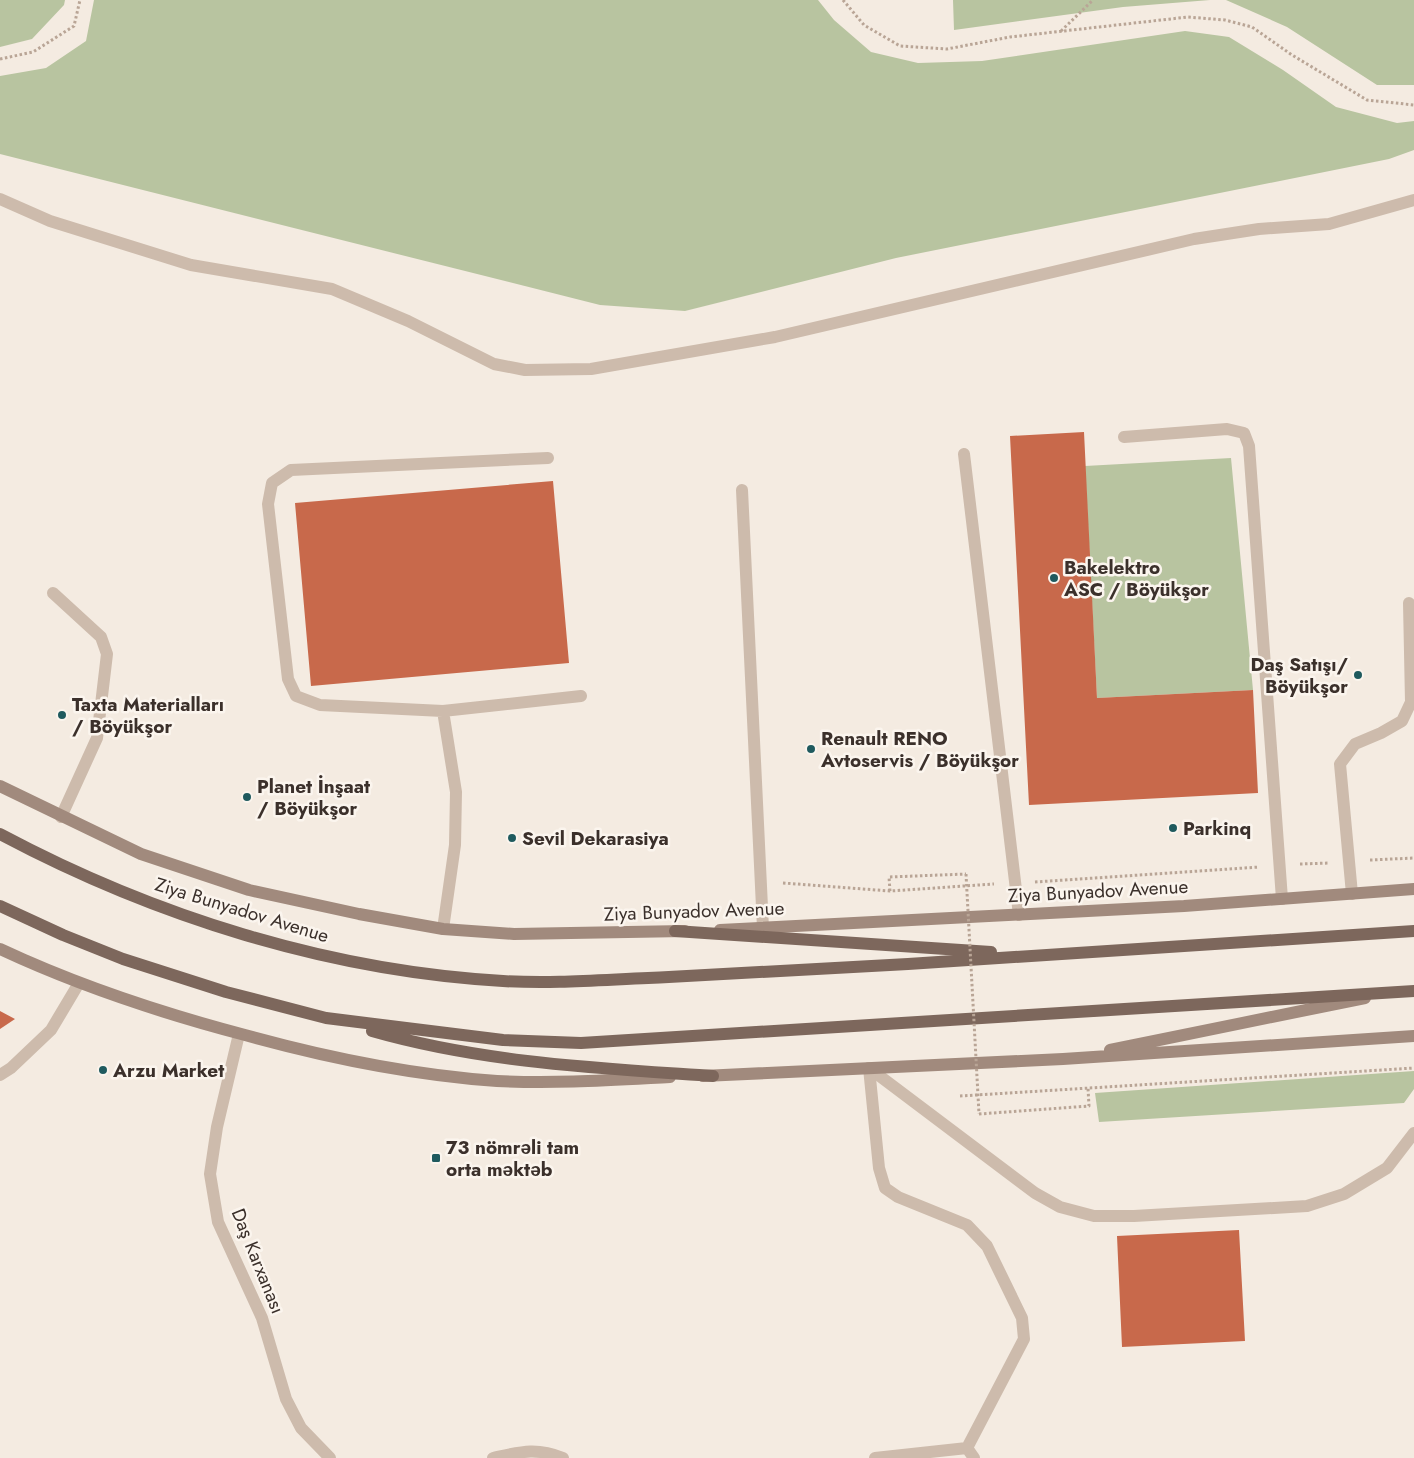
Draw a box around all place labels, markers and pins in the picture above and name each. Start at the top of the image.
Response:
place label: Bakelektro ASC / Böyükşor [1063,554,1209,603]
marker: Bakelektro ASC / Böyükşor [1048,572,1060,584]
place label: Daş Satışı/ Böyükşor [1251,651,1348,700]
marker: Daş Satışı/ Böyükşor [1352,669,1364,681]
place label: Taxta Materialları / Böyükşor [72,691,224,740]
marker: Taxta Materialları / Böyükşor [56,709,68,721]
place label: Renault RENO Avtoservis / Böyükşor [820,725,1019,774]
marker: Renault RENO Avtoservis / Böyükşor [805,743,817,755]
place label: Planet İnşaat / Böyükşor [257,773,370,822]
marker: Planet İnşaat / Böyükşor [241,791,253,803]
place label: Parkinq [1183,815,1251,842]
marker: Parkinq [1167,822,1179,834]
place label: Sevil Dekarasiya [522,825,669,852]
marker: Sevil Dekarasiya [506,832,518,844]
place label: Arzu Market [112,1057,224,1084]
marker: Arzu Market [97,1064,109,1076]
place label: 73 nömrəli tam orta məktəb [446,1134,579,1183]
marker: 73 nömrəli tam orta məktəb [430,1152,442,1164]

